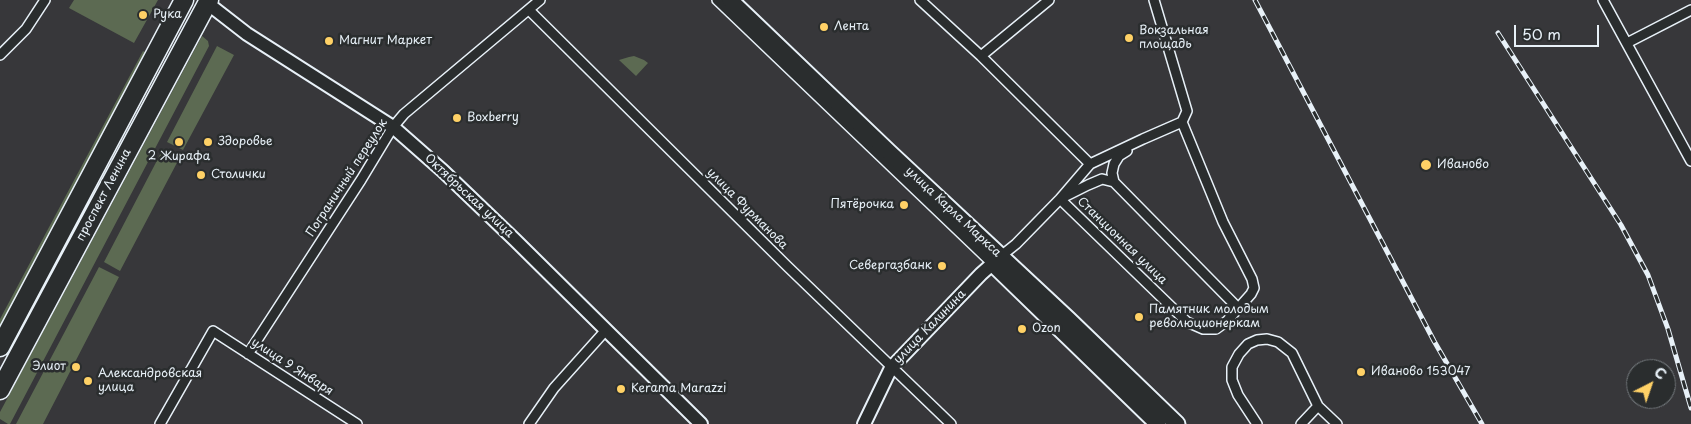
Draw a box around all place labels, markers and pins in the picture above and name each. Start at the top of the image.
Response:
place label: Рука [153,8,182,22]
marker: Рука [137,9,149,21]
place label: Лента [834,20,869,34]
marker: Лента [818,21,830,33]
place label: Вокзальная площадь [1139,24,1209,52]
marker: Вокзальная площадь [1123,32,1135,44]
place label: Магнит Маркет [339,34,432,48]
marker: Магнит Маркет [323,35,335,47]
place label: Boxberry [467,111,519,125]
marker: Boxberry [451,112,463,124]
place label: Здоровье [218,135,272,149]
marker: 2 Жирафа [173,136,185,148]
marker: Здоровье [202,136,214,148]
place label: 2 Жирафа [148,150,210,164]
marker: Иваново [1419,158,1433,172]
place label: Иваново [1437,158,1489,172]
place label: Столички [211,168,266,182]
marker: Столички [195,169,207,181]
place label: Пятёрочка [831,198,894,212]
marker: Пятёрочка [898,199,910,211]
place label: Севергазбанк [849,259,932,273]
marker: Севергазбанк [936,260,948,272]
place label: Памятник молодым революционеркам [1149,303,1269,331]
marker: Памятник молодым революционеркам [1133,311,1145,323]
place label: Ozon [1032,322,1061,336]
marker: Ozon [1016,323,1028,335]
place label: Элиот [32,360,66,374]
marker: Элиот [70,361,82,373]
place label: Иваново 153047 [1371,365,1471,379]
marker: Иваново 153047 [1355,366,1367,378]
place label: Александровская улица [98,367,202,395]
marker: Александровская улица [82,375,94,387]
place label: Kerama Marazzi [631,382,726,396]
marker: Kerama Marazzi [615,383,627,395]

